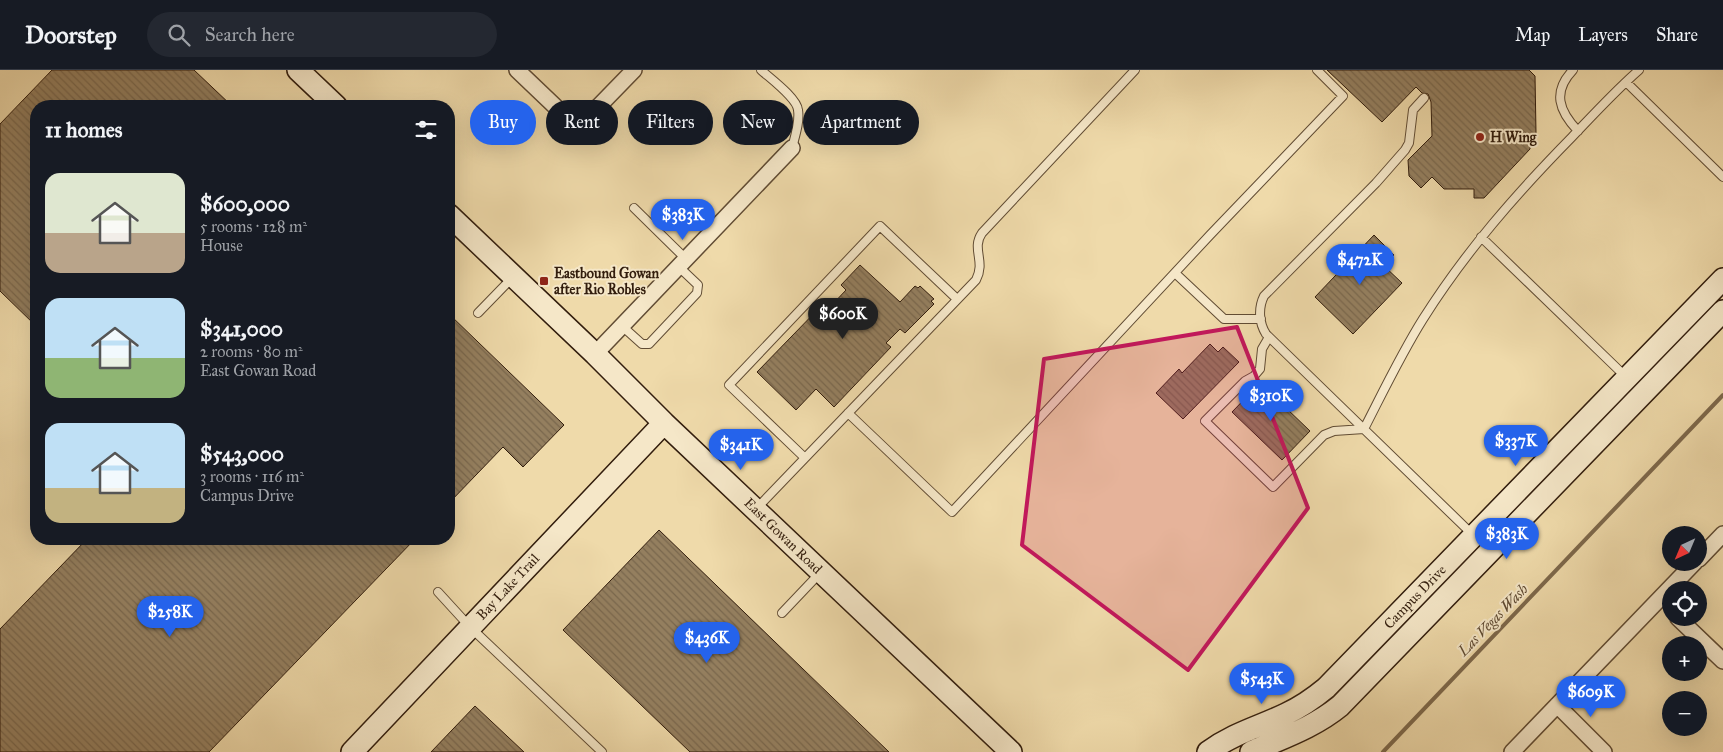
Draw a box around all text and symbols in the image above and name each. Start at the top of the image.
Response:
search box [147,12,497,57]
text: Doorstep [25,20,117,50]
icon: search [165,21,193,49]
text: Search here [205,23,295,46]
text: Map [1515,24,1550,46]
text: Layers [1578,24,1628,46]
text: Share [1656,24,1698,46]
chip: Buy [470,100,536,145]
chip: Rent [546,100,618,145]
chip: Filters [628,100,713,145]
chip: New [723,100,793,145]
chip: Apartment [803,100,919,145]
icon: filters [412,116,440,144]
text: 11 homes [45,117,122,143]
place label: H Wing [1490,129,1537,147]
marker: H Wing [1474,131,1486,143]
text: $600,000 [200,191,290,217]
icon: home [85,193,145,253]
pin: $383K [648,198,718,241]
text: $383K [662,205,704,224]
text: 5 rooms · 128 m² [200,217,307,236]
text: House [200,236,243,255]
pin: $472K [1325,244,1395,286]
text: $472K [1337,250,1383,269]
place label: Eastbound Gowan after Rio Robles [554,265,659,298]
marker: Eastbound Gowan after Rio Robles [538,275,550,287]
pin: $600K [808,298,878,340]
text: $600K [819,304,867,323]
text: $341,000 [200,316,283,342]
icon: home [85,318,145,378]
text: 2 rooms · 80 m² [200,342,303,361]
text: East Gowan Road [200,361,316,380]
pin: $310K [1236,380,1306,422]
text: $310K [1250,386,1292,405]
pin: $337K [1481,424,1551,467]
pin: $341K [706,428,776,471]
text: $337K [1495,431,1537,450]
text: $341K [720,435,762,454]
text: $543,000 [200,441,284,467]
icon: home [85,443,145,503]
text: 3 rooms · 116 m² [200,467,304,486]
text: Campus Drive [200,486,294,505]
street label: East Gowan Road [740,495,826,577]
pin: $383K [1472,518,1542,560]
text: $383K [1486,524,1528,543]
north arrow [1662,526,1708,571]
map controls [1662,526,1707,736]
street label: Bay Lake Trail [473,550,543,624]
street label: Campus Drive [1380,561,1450,632]
water label: Las Vegas Wash [1454,580,1532,660]
button: locate [1662,581,1707,626]
pin: $258K [135,596,205,638]
text: $258K [148,602,192,621]
pin: $436K [672,622,742,664]
text: $436K [685,628,729,647]
button: + [1662,636,1707,681]
pin: $543K [1227,662,1297,705]
text: $543K [1240,669,1284,688]
pin: $609K [1556,676,1626,718]
text: $609K [1567,682,1615,701]
button: − [1662,691,1707,736]

